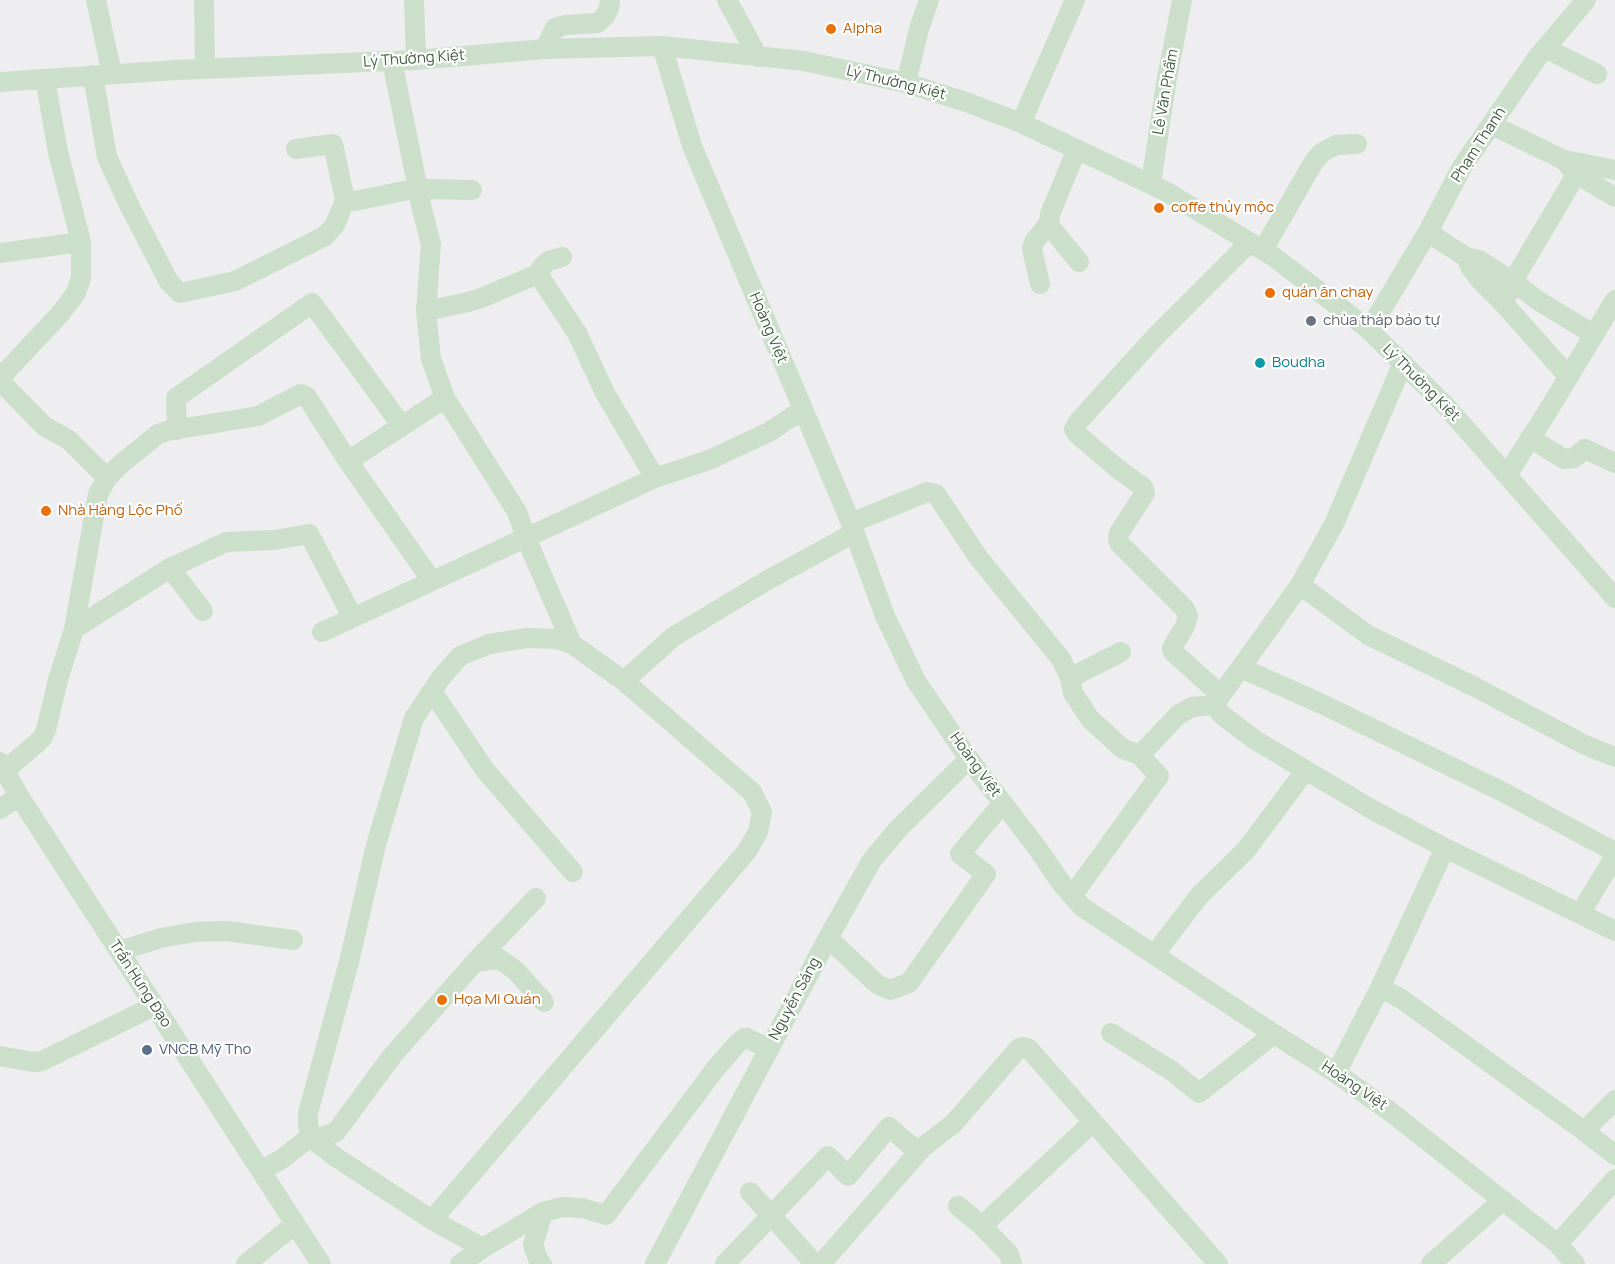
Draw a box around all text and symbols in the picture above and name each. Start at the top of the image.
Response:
place label: Alpha [843,20,882,38]
marker: Alpha [824,22,838,36]
street label: Lý Thường Kiệt [363,46,465,72]
street label: Lê Văn Phẩm [1150,48,1182,136]
street label: Lý Thường Kiệt [844,62,948,104]
street label: Phạm Thanh [1448,104,1510,186]
place label: coffe thủy mộc [1171,199,1274,217]
marker: coffe thủy mộc [1152,201,1166,215]
place label: quán ăn chay [1282,284,1373,302]
marker: quán ăn chay [1263,286,1277,300]
street label: Hoàng Việt [745,290,791,366]
place label: chùa tháp bảo tự [1323,312,1440,330]
marker: chùa tháp bảo tự [1304,314,1318,328]
street label: Lý Thường Kiệt [1379,341,1463,425]
place label: Boudha [1272,354,1325,372]
marker: Boudha [1253,356,1267,370]
place label: Nhà Hàng Lộc Phố [58,502,183,520]
marker: Nhà Hàng Lộc Phố [39,504,53,518]
street label: Hoàng Việt [946,729,1004,801]
street label: Trần Hưng Đạo [105,937,175,1031]
street label: Nguyễn Sáng [766,954,824,1044]
place label: Họa Mi Quán [454,991,541,1009]
marker: Họa Mi Quán [435,993,449,1007]
place label: VNCB Mỹ Tho [159,1041,251,1059]
marker: VNCB Mỹ Tho [140,1043,154,1057]
street label: Hoàng Việt [1318,1057,1390,1115]

